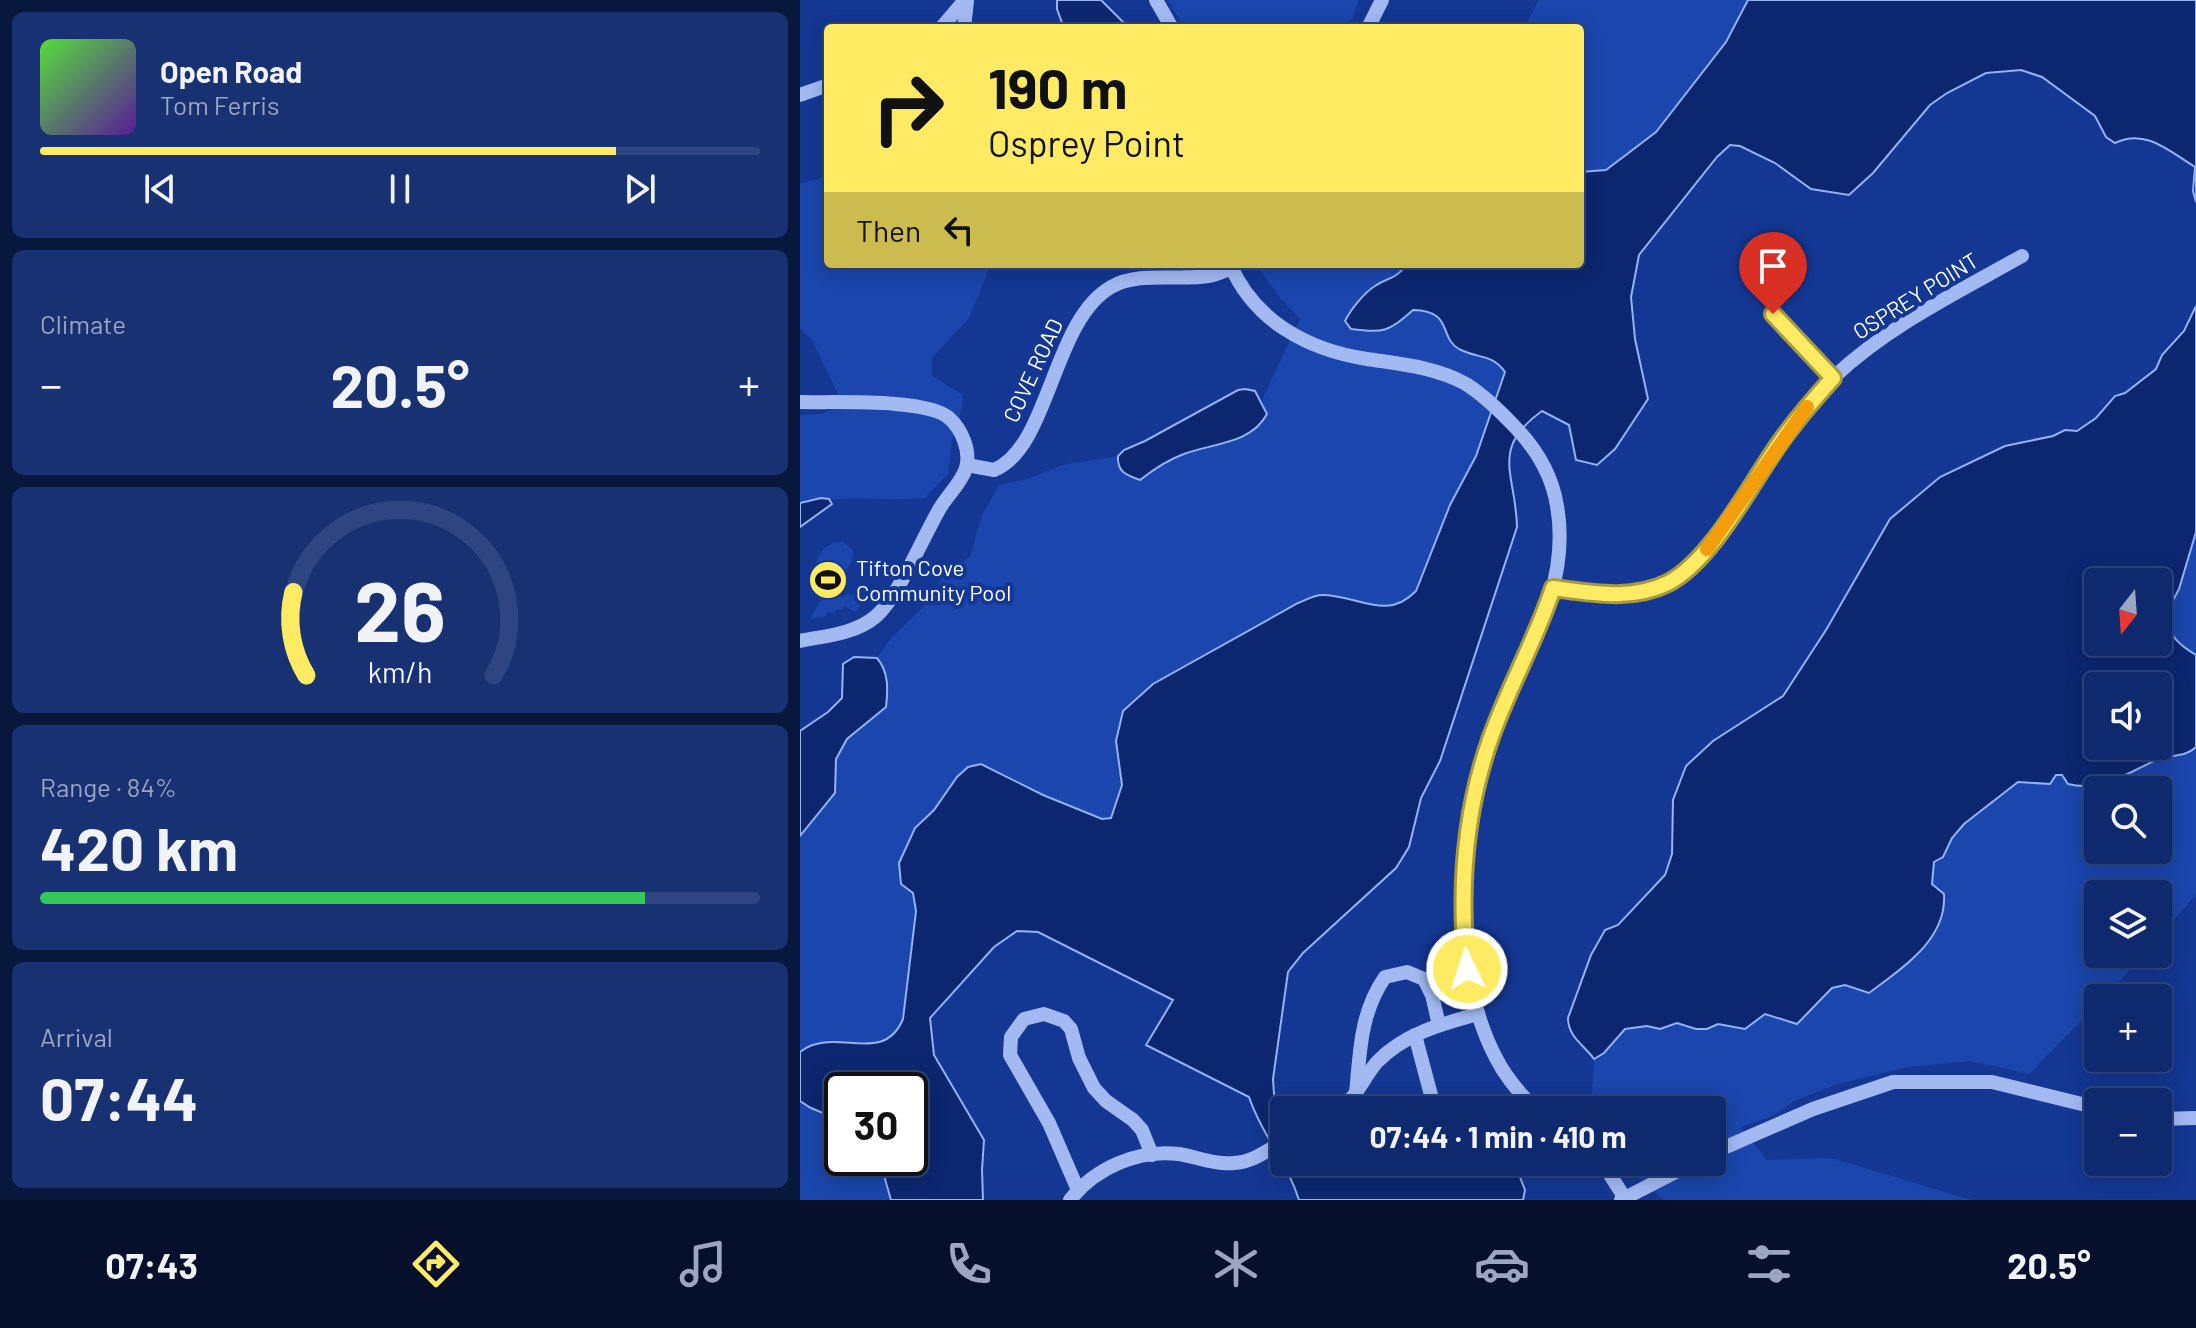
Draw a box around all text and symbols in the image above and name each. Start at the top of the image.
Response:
text: Open Road [160,53,302,89]
text: 190 m [988,53,1127,120]
icon: right [856,56,960,160]
text: Tom Ferris [160,89,280,120]
text: Osprey Point [988,121,1185,164]
icon: previous [138,167,182,211]
icon: pause [378,167,422,211]
icon: next [618,167,662,211]
icon: left [937,208,981,252]
text: Then [856,212,921,248]
pin [1739,232,1807,314]
icon: arrive [1751,244,1795,288]
street label: OSPREY POINT [1847,246,1983,344]
text: Climate [40,308,126,339]
street label: COVE ROAD [997,314,1067,426]
text: 20.5° [331,348,469,420]
text: − [40,357,62,410]
text: + [738,357,760,410]
place label: Tifton Cove Community Pool [856,554,1011,605]
text: 26 [354,559,446,659]
sports icon: Tifton Cove Community Pool [807,559,849,601]
north arrow [2084,568,2172,656]
map controls [2084,568,2172,1176]
text: km/h [368,654,432,689]
button: sound [2084,672,2172,760]
text: Range · 84% [40,771,177,802]
button: search [2084,776,2172,864]
text: 420 km [40,811,238,883]
button: layers [2084,880,2172,968]
position arrow [1425,927,1509,1011]
button: + [2084,984,2172,1072]
text: Arrival [40,1021,113,1052]
text: 07:44 [40,1061,198,1133]
speed limit sign: 30 [824,1072,928,1176]
button: − [2084,1088,2172,1176]
text: 07:44 · 1 min · 410 m [1369,1118,1627,1154]
icon: directions [408,1236,464,1292]
icon: music [675,1236,731,1292]
icon: phone [941,1236,997,1292]
icon: climate [1208,1236,1264,1292]
icon: car [1474,1236,1530,1292]
icon: filters [1741,1236,1797,1292]
text: 07:43 [105,1243,198,1286]
text: 20.5° [2007,1243,2091,1286]

